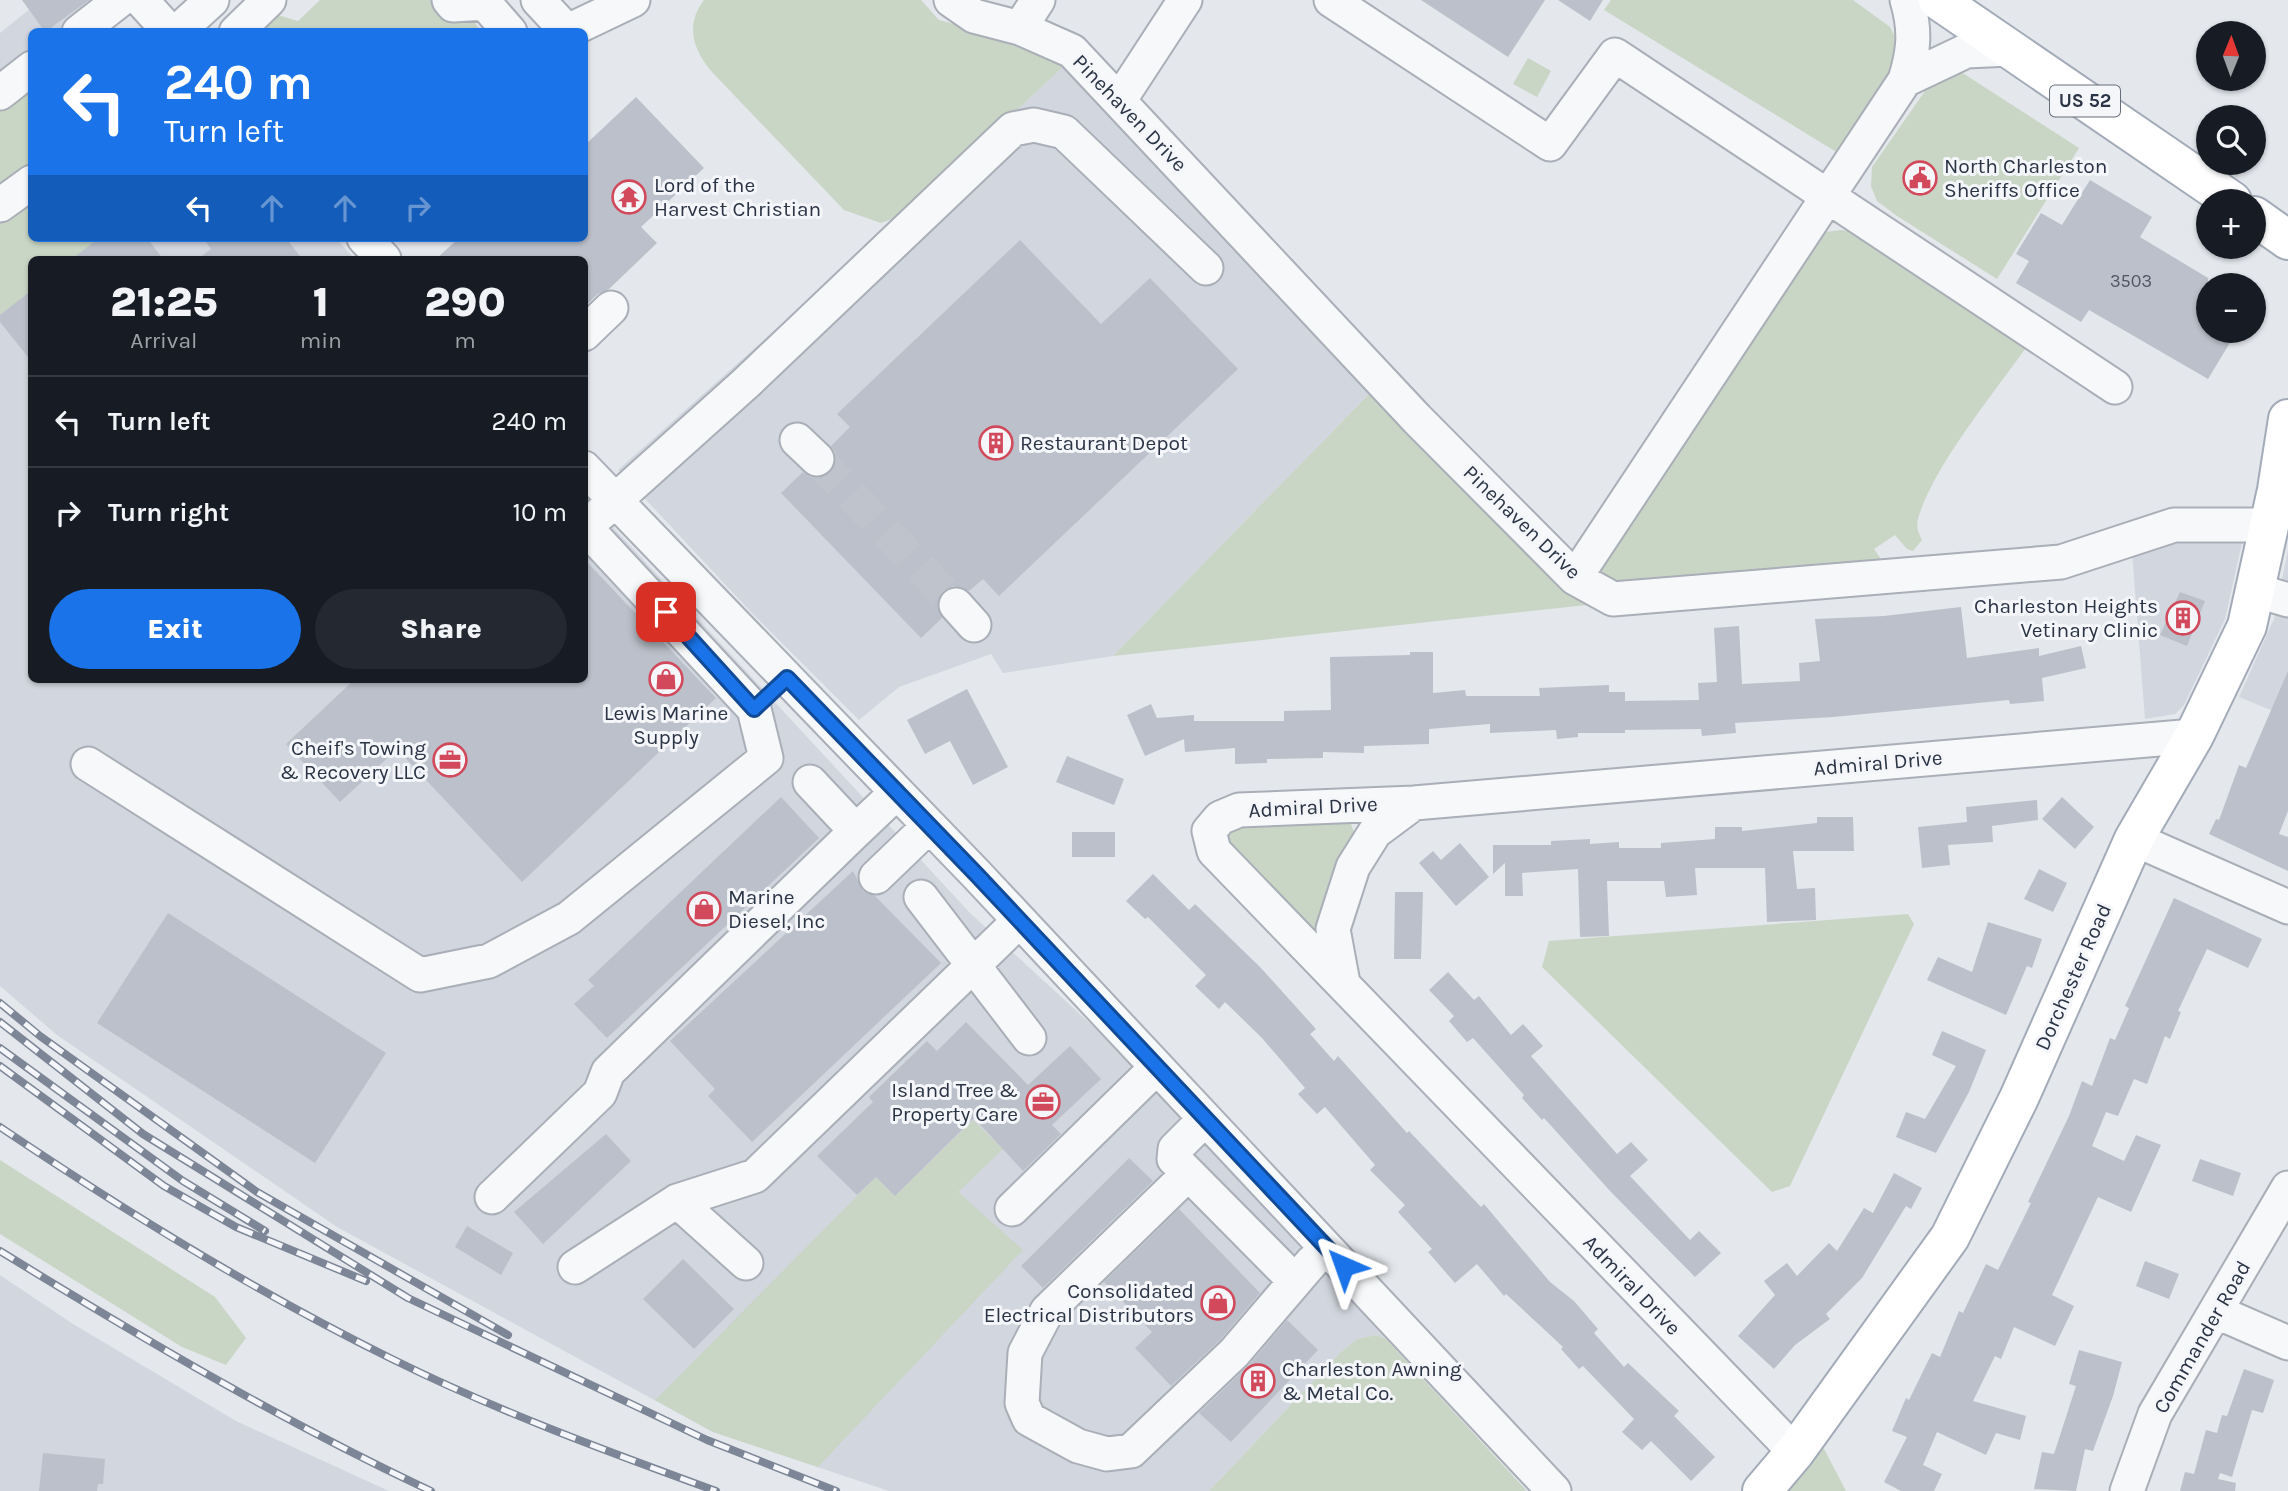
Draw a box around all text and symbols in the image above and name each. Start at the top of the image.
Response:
north arrow [2196,21,2266,91]
map controls [2196,21,2266,343]
street label: Pinehaven Drive [1068,49,1192,177]
text: 240 m [164,54,313,111]
icon: left [49,56,140,147]
road number: US 52 [2050,86,2120,116]
button: search [2196,105,2266,175]
text: Turn left [164,113,284,150]
place label: North Charleston Sheriffs Office [1944,154,2107,202]
public building icon: North Charleston Sheriffs Office [1901,159,1939,197]
place label: Lord of the Harvest Christian [654,173,821,221]
temple icon: Lord of the Harvest Christian [610,178,648,216]
icon: left [180,189,218,227]
icon: ahead [253,189,291,227]
icon: ahead [326,189,364,227]
icon: right [399,189,437,227]
button: + [2196,189,2266,259]
house number: 3503 [2110,270,2152,292]
button: − [2196,273,2266,343]
text: 21:25 [110,277,218,327]
text: 1 [313,277,329,327]
text: 290 [424,277,506,327]
text: Arrival [130,327,198,354]
text: min [300,327,342,354]
text: m [454,327,476,354]
icon: left [49,403,87,441]
text: Turn left [108,406,210,437]
text: 240 m [491,406,567,437]
building icon: Restaurant Depot [977,424,1015,462]
place label: Restaurant Depot [1020,431,1188,455]
street label: Pinehaven Drive [1458,460,1586,584]
icon: right [49,494,87,532]
text: Turn right [108,497,229,528]
text: 10 m [512,497,567,528]
pin [636,582,696,642]
button: Exit [49,589,301,669]
button: Share [315,589,567,669]
icon: arrive [647,593,685,631]
place label: Charleston Heights Vetinary Clinic [1974,594,2158,642]
building icon: Charleston Heights Vetinary Clinic [2164,599,2202,637]
shop icon: Lewis Marine Supply [647,660,685,698]
place label: Lewis Marine Supply [604,701,728,749]
place label: Cheif's Towing & Recovery LLC [280,736,426,784]
office icon: Cheif's Towing & Recovery LLC [431,741,469,779]
street label: Admiral Drive [1812,745,1944,781]
street label: Admiral Drive [1248,792,1378,822]
place label: Marine Diesel, Inc [728,885,825,933]
shop icon: Marine Diesel, Inc [685,890,723,928]
street label: Dorchester Road [2030,900,2116,1054]
place label: Island Tree & Property Care [891,1078,1018,1126]
office icon: Island Tree & Property Care [1024,1083,1062,1121]
position arrow [1307,1229,1381,1303]
street label: Admiral Drive [1578,1230,1686,1340]
street label: Commander Road [2149,1257,2255,1417]
place label: Consolidated Electrical Distributors [984,1279,1194,1327]
shop icon: Consolidated Electrical Distributors [1199,1284,1237,1322]
place label: Charleston Awning & Metal Co. [1282,1357,1462,1405]
building icon: Charleston Awning & Metal Co. [1239,1362,1277,1400]

